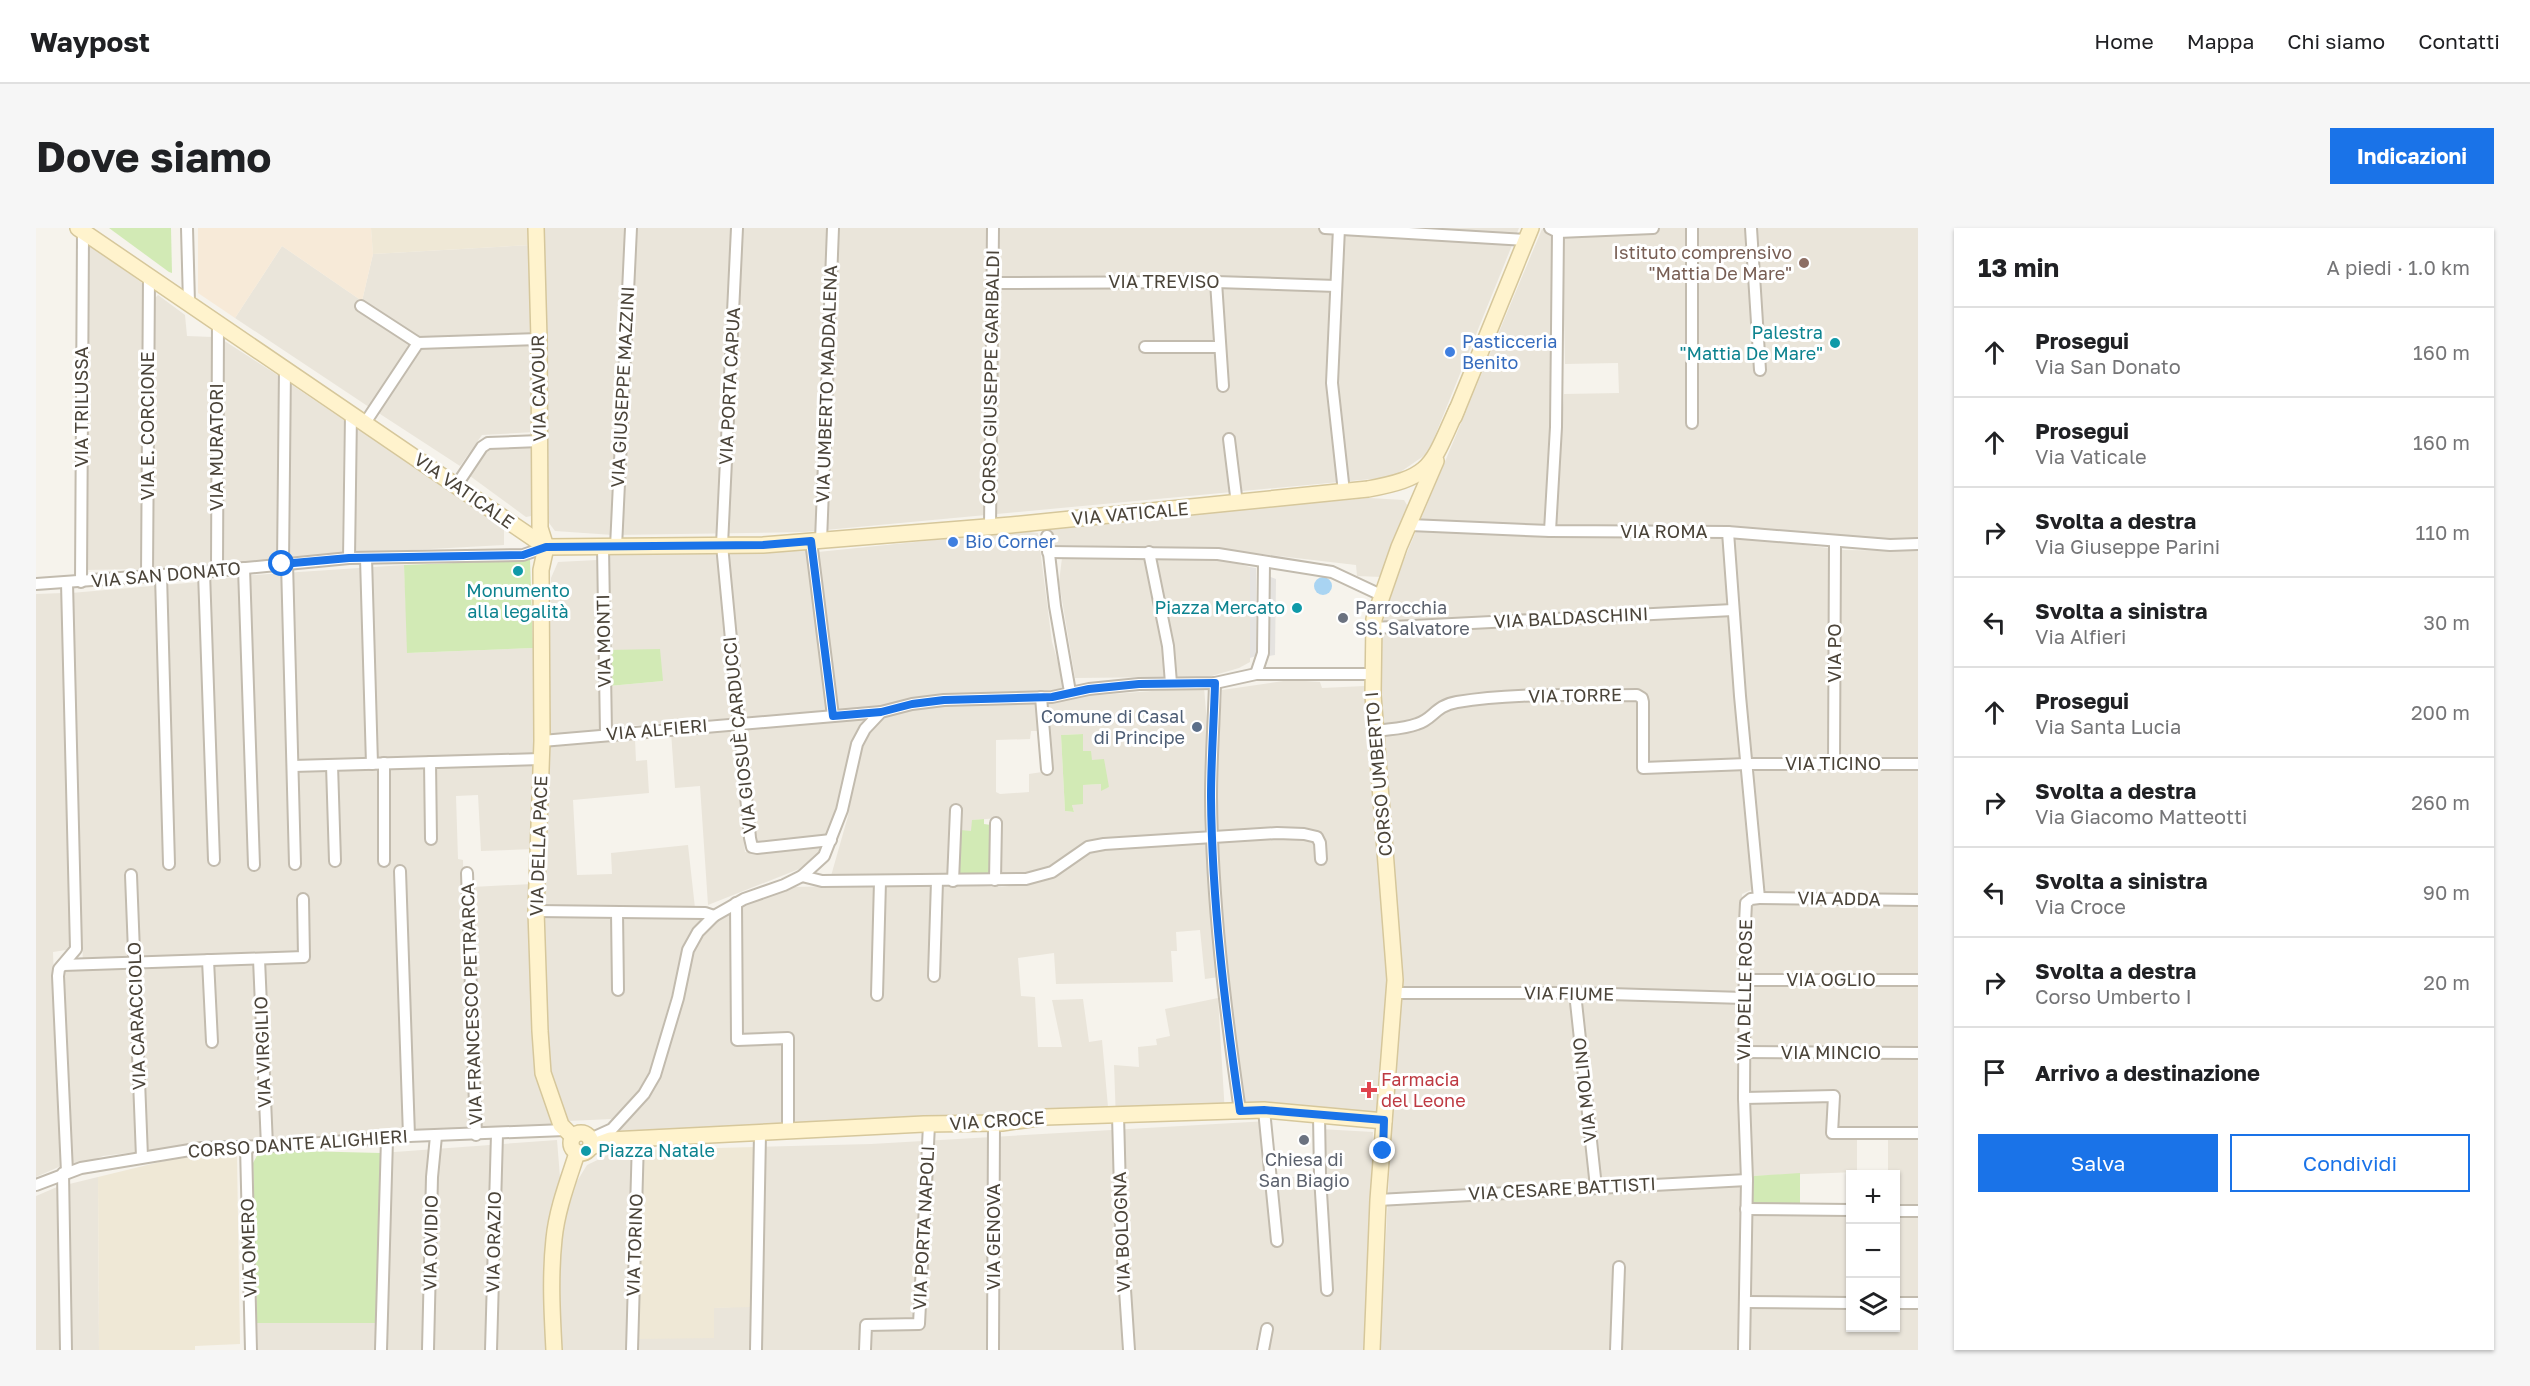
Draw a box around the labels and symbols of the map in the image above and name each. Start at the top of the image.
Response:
place label: Istituto comprensivo "Mattia De Mare" [1613,241,1792,284]
street label: CORSO GIUSEPPE GARIBALDI [977,249,1003,505]
marker: Istituto comprensivo "Mattia De Mare" [1797,256,1811,270]
street label: VIA UMBERTO MADDALENA [811,265,841,503]
street label: VIA TREVISO [1108,270,1220,292]
street label: VIA GIUSEPPE MAZZINI [606,286,638,488]
street label: VIA PORTA CAPUA [714,306,744,465]
place label: Palestra "Mattia De Mare" [1679,321,1823,364]
place label: Pasticceria Benito [1462,330,1557,373]
street label: VIA CAVOUR [526,334,550,442]
marker: Palestra "Mattia De Mare" [1828,336,1842,350]
marker: Pasticceria Benito [1443,345,1457,359]
street label: VIA TRILUSSA [70,346,92,468]
street label: VIA E. CORCIONE [136,352,158,500]
street label: VIA MURATORI [205,383,227,511]
street label: VIA VATICALE [410,448,519,533]
street label: VIA VATICALE [1071,497,1189,529]
street label: VIA ROMA [1620,520,1708,542]
place label: Bio Corner [965,530,1056,552]
marker: Bio Corner [946,535,960,549]
route start [268,550,294,576]
street label: VIA SAN DONATO [90,557,242,592]
marker: Monumento alla legalità [511,564,525,578]
place label: Monumento alla legalità [466,579,570,622]
street label: VIA MONTI [591,594,615,688]
place label: Piazza Mercato [1154,596,1285,618]
place label: Parrocchia SS. Salvatore [1355,596,1470,639]
marker: Piazza Mercato [1290,601,1304,615]
street label: VIA BALDASCHINI [1493,602,1649,632]
marker: Parrocchia SS. Salvatore [1336,611,1350,625]
street label: VIA PO [1823,623,1845,683]
street label: VIA GIOSUÈ CARDUCCI [718,635,760,835]
street label: VIA TORRE [1528,683,1622,707]
street label: CORSO UMBERTO I [1360,691,1396,857]
place label: Comune di Casal di Principe [1041,705,1185,748]
street label: VIA ALFIERI [605,714,709,744]
marker: Comune di Casal di Principe [1190,720,1204,734]
street label: VIA TICINO [1785,752,1881,774]
street label: VIA DELLA PACE [525,775,551,917]
street label: VIA FRANCESCO PETRARCA [456,883,486,1126]
street label: VIA ADDA [1797,886,1881,910]
street label: VIA DELLE ROSE [1732,919,1756,1061]
street label: VIA CARACCIOLO [122,941,150,1091]
street label: VIA OGLIO [1786,968,1876,990]
street label: VIA FIUME [1524,981,1614,1005]
street label: VIA VIRGILIO [249,996,275,1108]
street label: VIA MOLINO [1568,1036,1600,1144]
street label: VIA MINCIO [1781,1041,1881,1063]
place label: Farmacia del Leone [1381,1068,1466,1111]
marker: Farmacia del Leone [1362,1083,1376,1097]
street label: VIA CROCE [949,1106,1045,1134]
street label: CORSO DANTE ALIGHIERI [187,1124,409,1162]
marker: Chiesa di San Biagio [1297,1133,1311,1147]
route end [1369,1137,1395,1163]
place label: Piazza Natale [598,1139,715,1161]
marker: Piazza Natale [579,1144,593,1158]
street label: VIA PORTA NAPOLI [908,1145,938,1311]
place label: Chiesa di San Biagio [1258,1148,1350,1191]
street label: VIA BOLOGNA [1108,1171,1134,1293]
street label: VIA CESARE BATTISTI [1468,1172,1656,1204]
street label: VIA GENOVA [982,1183,1004,1291]
street label: VIA ORAZIO [481,1191,505,1293]
street label: VIA TORINO [621,1193,647,1297]
street label: VIA OVIDIO [418,1195,442,1291]
street label: VIA OMERO [235,1198,261,1298]

